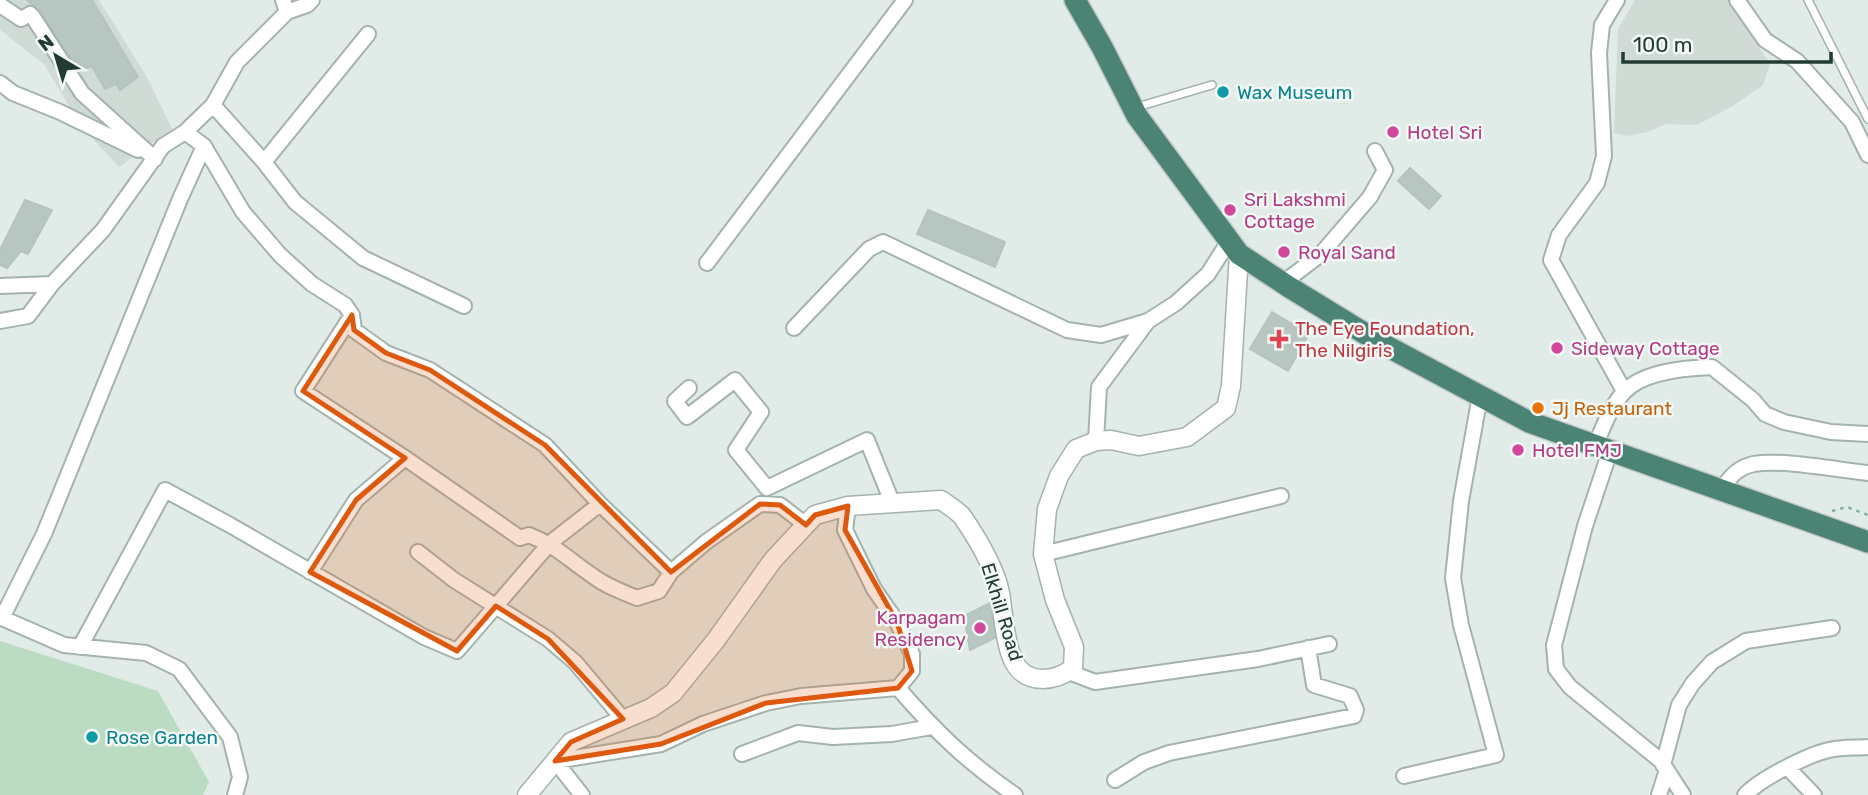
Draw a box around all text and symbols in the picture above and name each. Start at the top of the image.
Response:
north arrow [21,21,91,91]
scale bar [1623,21,1831,65]
text: N [33,30,58,56]
text: 100 m [1633,32,1692,57]
place label: Wax Museum [1237,81,1352,104]
marker: Wax Museum [1215,84,1231,100]
place label: Hotel Sri [1407,121,1482,144]
marker: Hotel Sri [1385,124,1401,140]
place label: Sri Lakshmi Cottage [1244,188,1346,233]
marker: Sri Lakshmi Cottage [1222,202,1238,218]
place label: Royal Sand [1298,241,1396,264]
marker: Royal Sand [1276,244,1292,260]
place label: The Eye Foundation, The Nilgiris [1295,317,1475,362]
marker: The Eye Foundation, The Nilgiris [1269,329,1289,349]
place label: Sideway Cottage [1571,337,1720,360]
marker: Sideway Cottage [1549,340,1565,356]
place label: Jj Restaurant [1552,397,1672,420]
marker: Jj Restaurant [1530,400,1546,416]
place label: Hotel FMJ [1532,439,1622,462]
marker: Hotel FMJ [1510,442,1526,458]
street label: Elkhill Road [976,560,1028,664]
place label: Karpagam Residency [875,606,966,651]
marker: Karpagam Residency [972,620,988,636]
place label: Rose Garden [106,726,218,749]
marker: Rose Garden [84,729,100,745]

